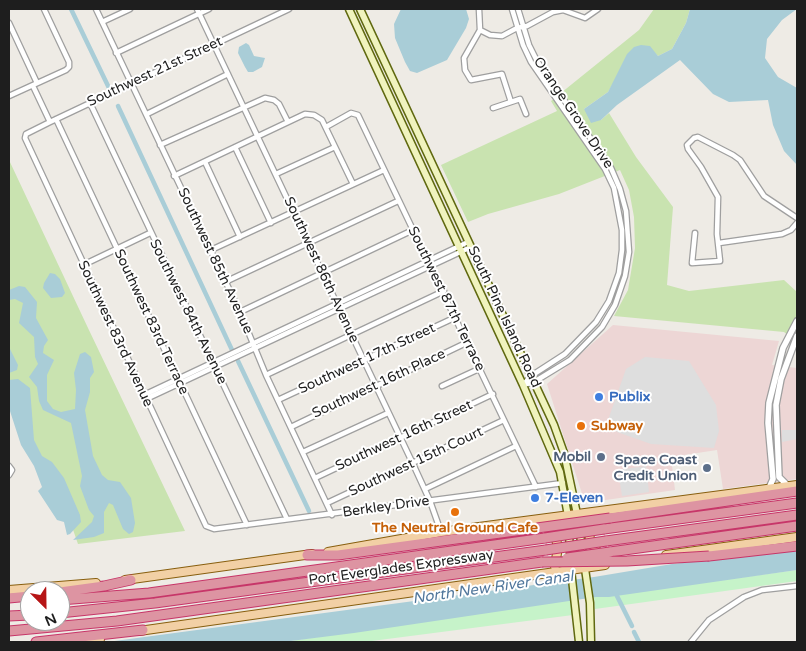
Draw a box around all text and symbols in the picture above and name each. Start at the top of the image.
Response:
street label: Southwest 21st Street [85,33,225,111]
street label: Orange Grove Drive [529,54,617,172]
street label: Southwest 85th Avenue [174,185,256,337]
street label: Southwest 86th Avenue [280,194,362,346]
street label: Southwest 87th Terrace [404,224,488,374]
street label: Southwest 84th Avenue [146,237,230,387]
street label: South Pine Island Road [464,244,544,390]
street label: Southwest 83rd Terrace [110,247,192,397]
street label: Southwest 83rd Avenue [74,258,156,410]
street label: Southwest 17th Street [296,320,438,398]
street label: Southwest 16th Place [310,346,448,422]
place label: Publix [609,389,650,405]
marker: Publix [593,391,605,403]
street label: Southwest 16th Street [333,397,475,475]
place label: Subway [591,418,643,434]
marker: Subway [575,420,587,432]
street label: Southwest 15th Court [346,423,486,501]
place label: Mobil [553,449,591,465]
marker: Mobil [595,451,607,463]
place label: Space Coast Credit Union [614,452,697,484]
marker: Space Coast Credit Union [701,462,713,474]
place label: 7-Eleven [545,490,603,506]
marker: 7-Eleven [529,492,541,504]
street label: Berkley Drive [341,493,431,521]
marker: The Neutral Ground Cafe [449,506,461,518]
place label: The Neutral Ground Cafe [372,520,538,536]
street label: Port Everglades Expressway [307,547,495,589]
water label: North New River Canal [412,568,574,608]
north arrow [20,581,70,631]
text: N [42,609,59,629]

